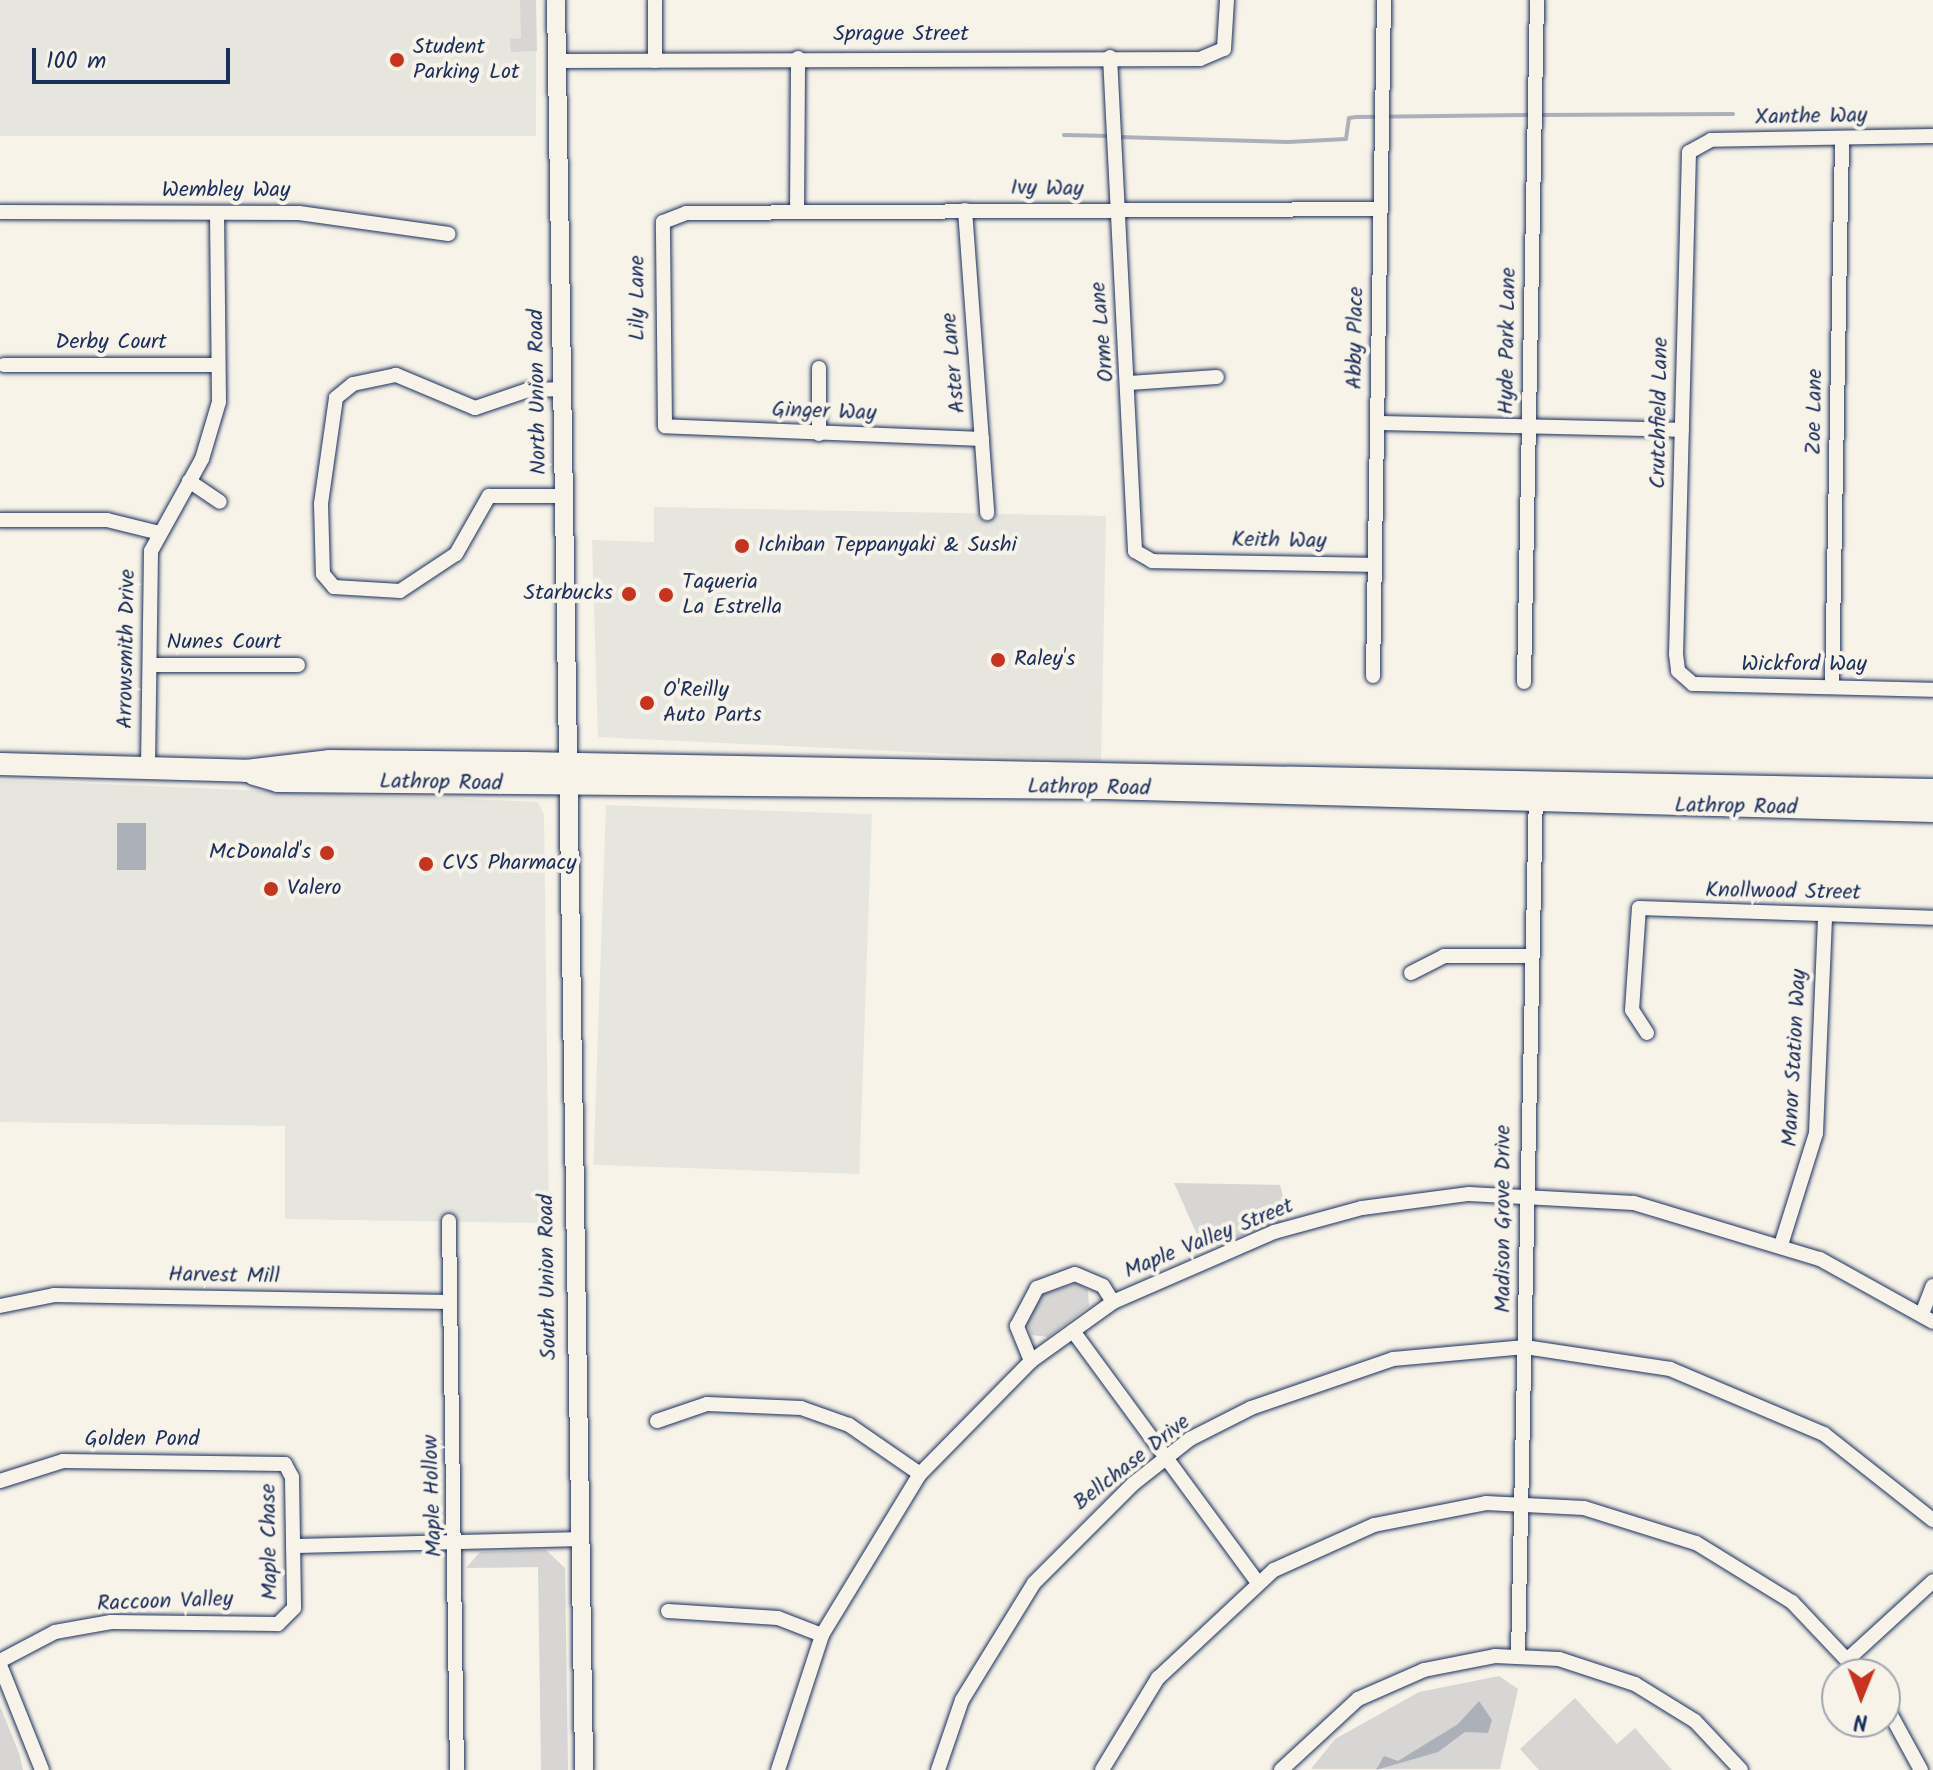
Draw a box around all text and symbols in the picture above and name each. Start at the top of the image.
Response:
street label: Sprague Street [833,22,969,48]
scale bar [36,32,234,82]
place label: Student Parking Lot [413,34,520,86]
text: 100 m [46,42,106,81]
marker: Student Parking Lot [388,51,406,69]
street label: Xanthe Way [1754,103,1868,131]
street label: Ivy Way [1010,175,1084,203]
street label: Wembley Way [162,178,290,204]
street label: Lily Lane [625,255,651,341]
street label: Hyde Park Lane [1494,267,1522,415]
street label: Orme Lane [1085,281,1121,383]
street label: Abby Place [1342,286,1370,390]
street label: North Union Road [523,309,553,475]
street label: Aster Lane [936,311,972,415]
street label: Derby Court [55,330,167,356]
street label: Crutchfield Lane [1645,337,1675,489]
street label: Zoe Lane [1801,369,1829,455]
street label: Ginger Way [771,397,877,427]
street label: Keith Way [1231,527,1327,555]
place label: Ichiban Teppanyaki & Sushi [758,533,1017,559]
marker: Ichiban Teppanyaki & Sushi [733,537,751,555]
street label: Arrowsmith Drive [112,569,142,729]
place label: Taqueria La Estrella [682,569,782,620]
place label: Starbucks [524,581,613,607]
marker: Starbucks [620,585,638,603]
marker: Taqueria La Estrella [657,586,675,604]
street label: Nunes Court [167,630,281,656]
place label: Raley's [1014,647,1075,673]
marker: Raley's [989,651,1007,669]
street label: Wickford Way [1741,652,1867,678]
place label: O'Reilly Auto Parts [663,677,762,728]
marker: O'Reilly Auto Parts [638,694,656,712]
street label: Lathrop Road [379,769,503,797]
street label: Lathrop Road [1027,774,1151,802]
street label: Lathrop Road [1674,793,1798,821]
place label: McDonald's [209,840,311,866]
marker: McDonald's [318,844,336,862]
place label: CVS Pharmacy [442,851,577,877]
marker: CVS Pharmacy [417,855,435,873]
place label: Valero [287,876,342,902]
street label: Knollwood Street [1705,877,1861,907]
marker: Valero [262,880,280,898]
street label: Manor Station Way [1777,968,1813,1148]
street label: Madison Grove Drive [1491,1125,1517,1313]
street label: Maple Valley Street [1121,1193,1297,1285]
street label: South Union Road [533,1194,563,1360]
street label: Harvest Mill [168,1262,280,1290]
street label: Bellchase Drive [1068,1409,1196,1517]
street label: Golden Pond [85,1427,199,1453]
street label: Maple Hollow [418,1434,448,1558]
street label: Maple Chase [256,1483,284,1601]
street label: Raccoon Valley [96,1586,234,1618]
north arrow [1821,1658,1901,1738]
text: N [1853,1703,1868,1738]

